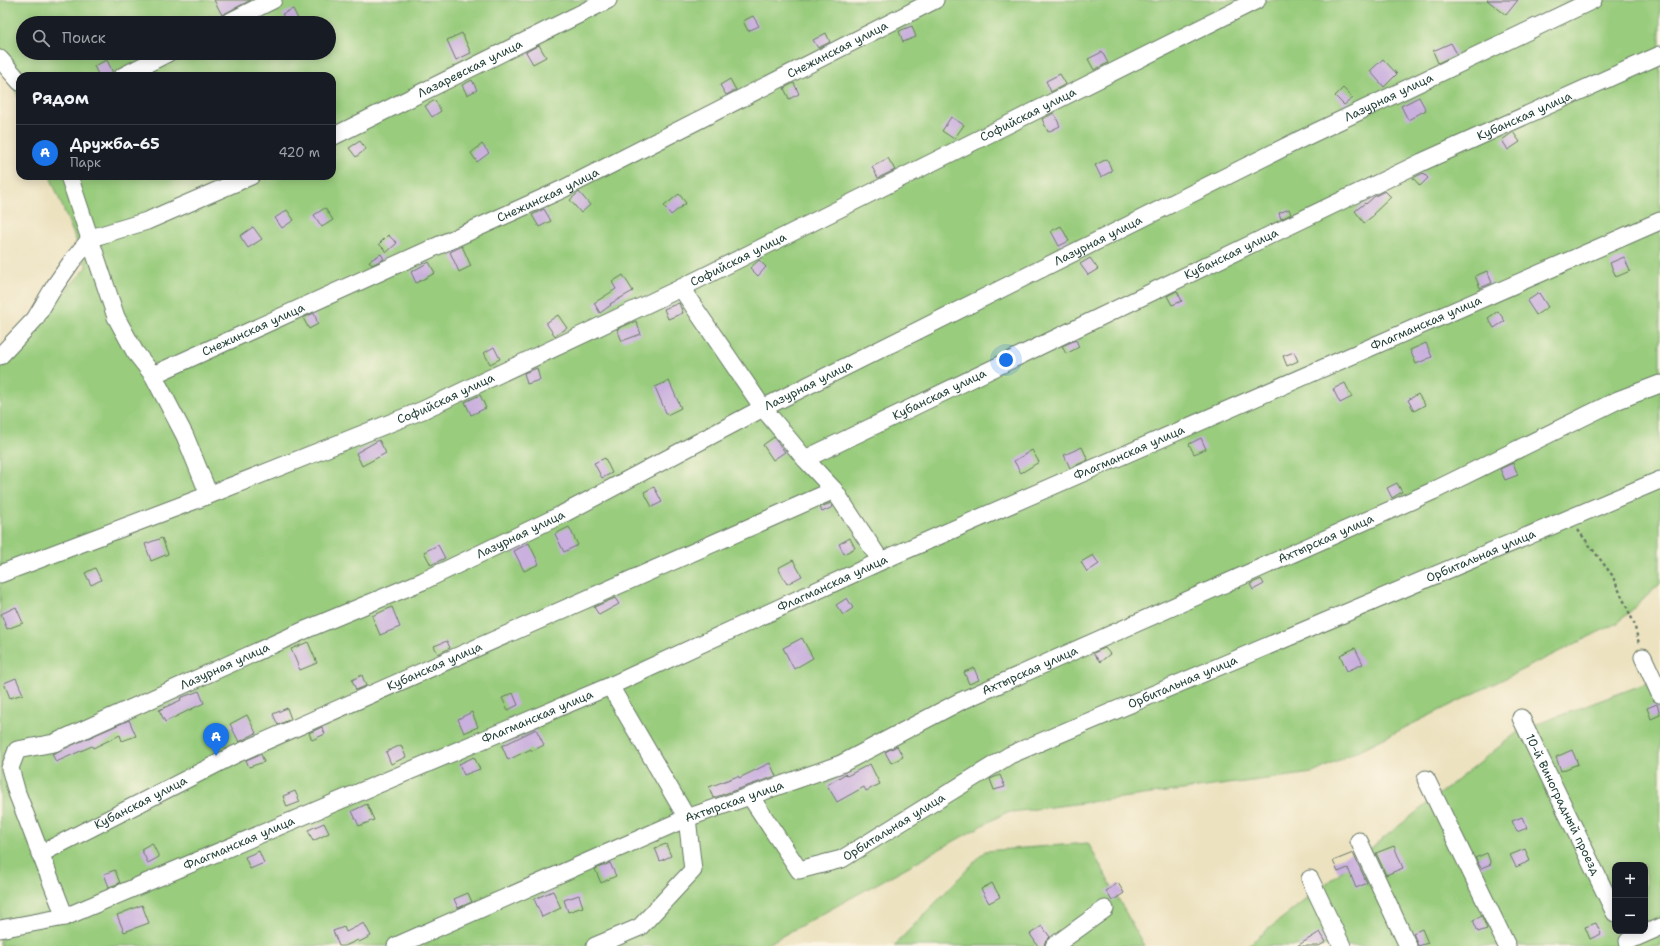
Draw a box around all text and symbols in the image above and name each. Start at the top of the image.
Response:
search box [16,16,336,60]
street label: Снежинская улица [784,17,891,82]
icon: search [30,27,52,49]
text: Поиск [62,28,106,48]
street label: Лазаревская улица [415,36,526,101]
street label: Лазурная улица [1342,69,1436,125]
street label: Софийская улица [977,84,1079,145]
text: Рядом [32,87,89,109]
street label: Кубанская улица [1474,87,1575,144]
text: Дружба-65 [70,134,160,154]
text: A [40,144,50,161]
text: 420 m [278,144,320,161]
text: Парк [70,154,101,171]
street label: Снежинская улица [494,164,602,226]
street label: Лазурная улица [1051,212,1145,269]
street label: Кубанская улица [1182,224,1281,283]
street label: Софийская улица [687,228,789,290]
street label: Флагманская улица [1368,292,1484,354]
street label: Снежинская улица [199,299,308,360]
your location [996,350,1016,370]
street label: Лазурная улица [761,356,855,414]
street label: Кубанская улица [890,365,989,424]
street label: Софийская улица [394,369,498,428]
street label: Флагманская улица [1071,421,1187,484]
street label: Лазурная улица [474,506,568,562]
street label: Ахтырская улица [1275,510,1377,567]
street label: Орбитальная улица [1424,525,1539,586]
street label: Флагманская улица [775,551,890,616]
street label: Кубанская улица [384,638,485,694]
street label: Лазурная улица [177,639,272,693]
street label: Ахтырская улица [979,642,1081,699]
street label: Орбитальная улица [1125,652,1240,712]
street label: Флагманская улица [479,686,596,748]
pin: A [203,723,229,756]
street label: 10-й Виноградный проезд [1522,731,1604,878]
street label: Кубанская улица [91,772,190,833]
street label: Ахтырская улица [683,777,786,826]
street label: Орбитальная улица [840,789,948,865]
street label: Флагманская улица [181,812,298,874]
map controls [1612,862,1648,934]
button: + [1612,862,1648,898]
button: − [1612,898,1648,934]

